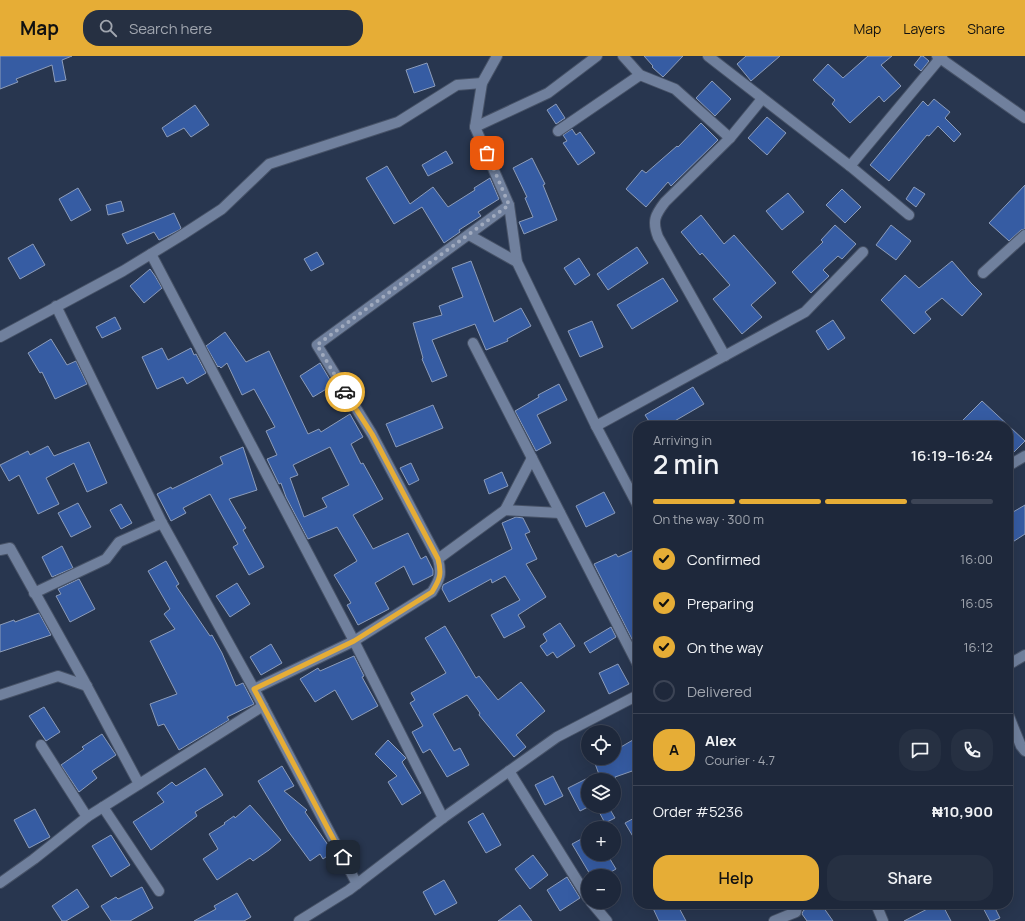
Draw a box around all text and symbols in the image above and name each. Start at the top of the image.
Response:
search box [83,10,363,46]
text: Map [20,15,59,41]
icon: search [97,17,119,39]
text: Search here [129,18,212,39]
text: Map [853,19,881,38]
text: Layers [903,19,945,38]
text: Share [967,19,1005,38]
pin [470,136,504,170]
icon: bag [476,142,498,164]
courier [325,372,365,412]
icon: car [334,381,356,403]
text: Arriving in [653,431,712,449]
text: 16:19–16:24 [911,445,993,466]
text: 2 min [653,446,719,482]
text: On the way · 300 m [653,510,764,528]
icon: check [653,548,675,570]
text: Confirmed [687,549,760,570]
text: 16:00 [960,550,993,568]
icon: check [653,592,675,614]
text: Preparing [687,593,754,614]
text: 16:05 [961,594,993,612]
icon: check [653,636,675,658]
text: On the way [687,637,763,658]
text: 16:12 [963,638,993,656]
text: Delivered [687,681,752,702]
map controls [581,725,621,909]
button: locate [581,725,621,765]
button: chat [899,729,941,771]
button: phone [951,729,993,771]
text: Alex [705,730,736,751]
text: A [669,739,679,760]
text: Courier · 4.7 [705,751,775,769]
button: layers [581,773,621,813]
text: Order #5236 [653,801,743,822]
text: ₦10,900 [932,801,993,822]
button: + [581,821,621,861]
pin [326,840,360,874]
icon: home [332,846,354,868]
button: Help [653,855,819,901]
button: Share [827,855,993,901]
button: − [581,869,621,909]

